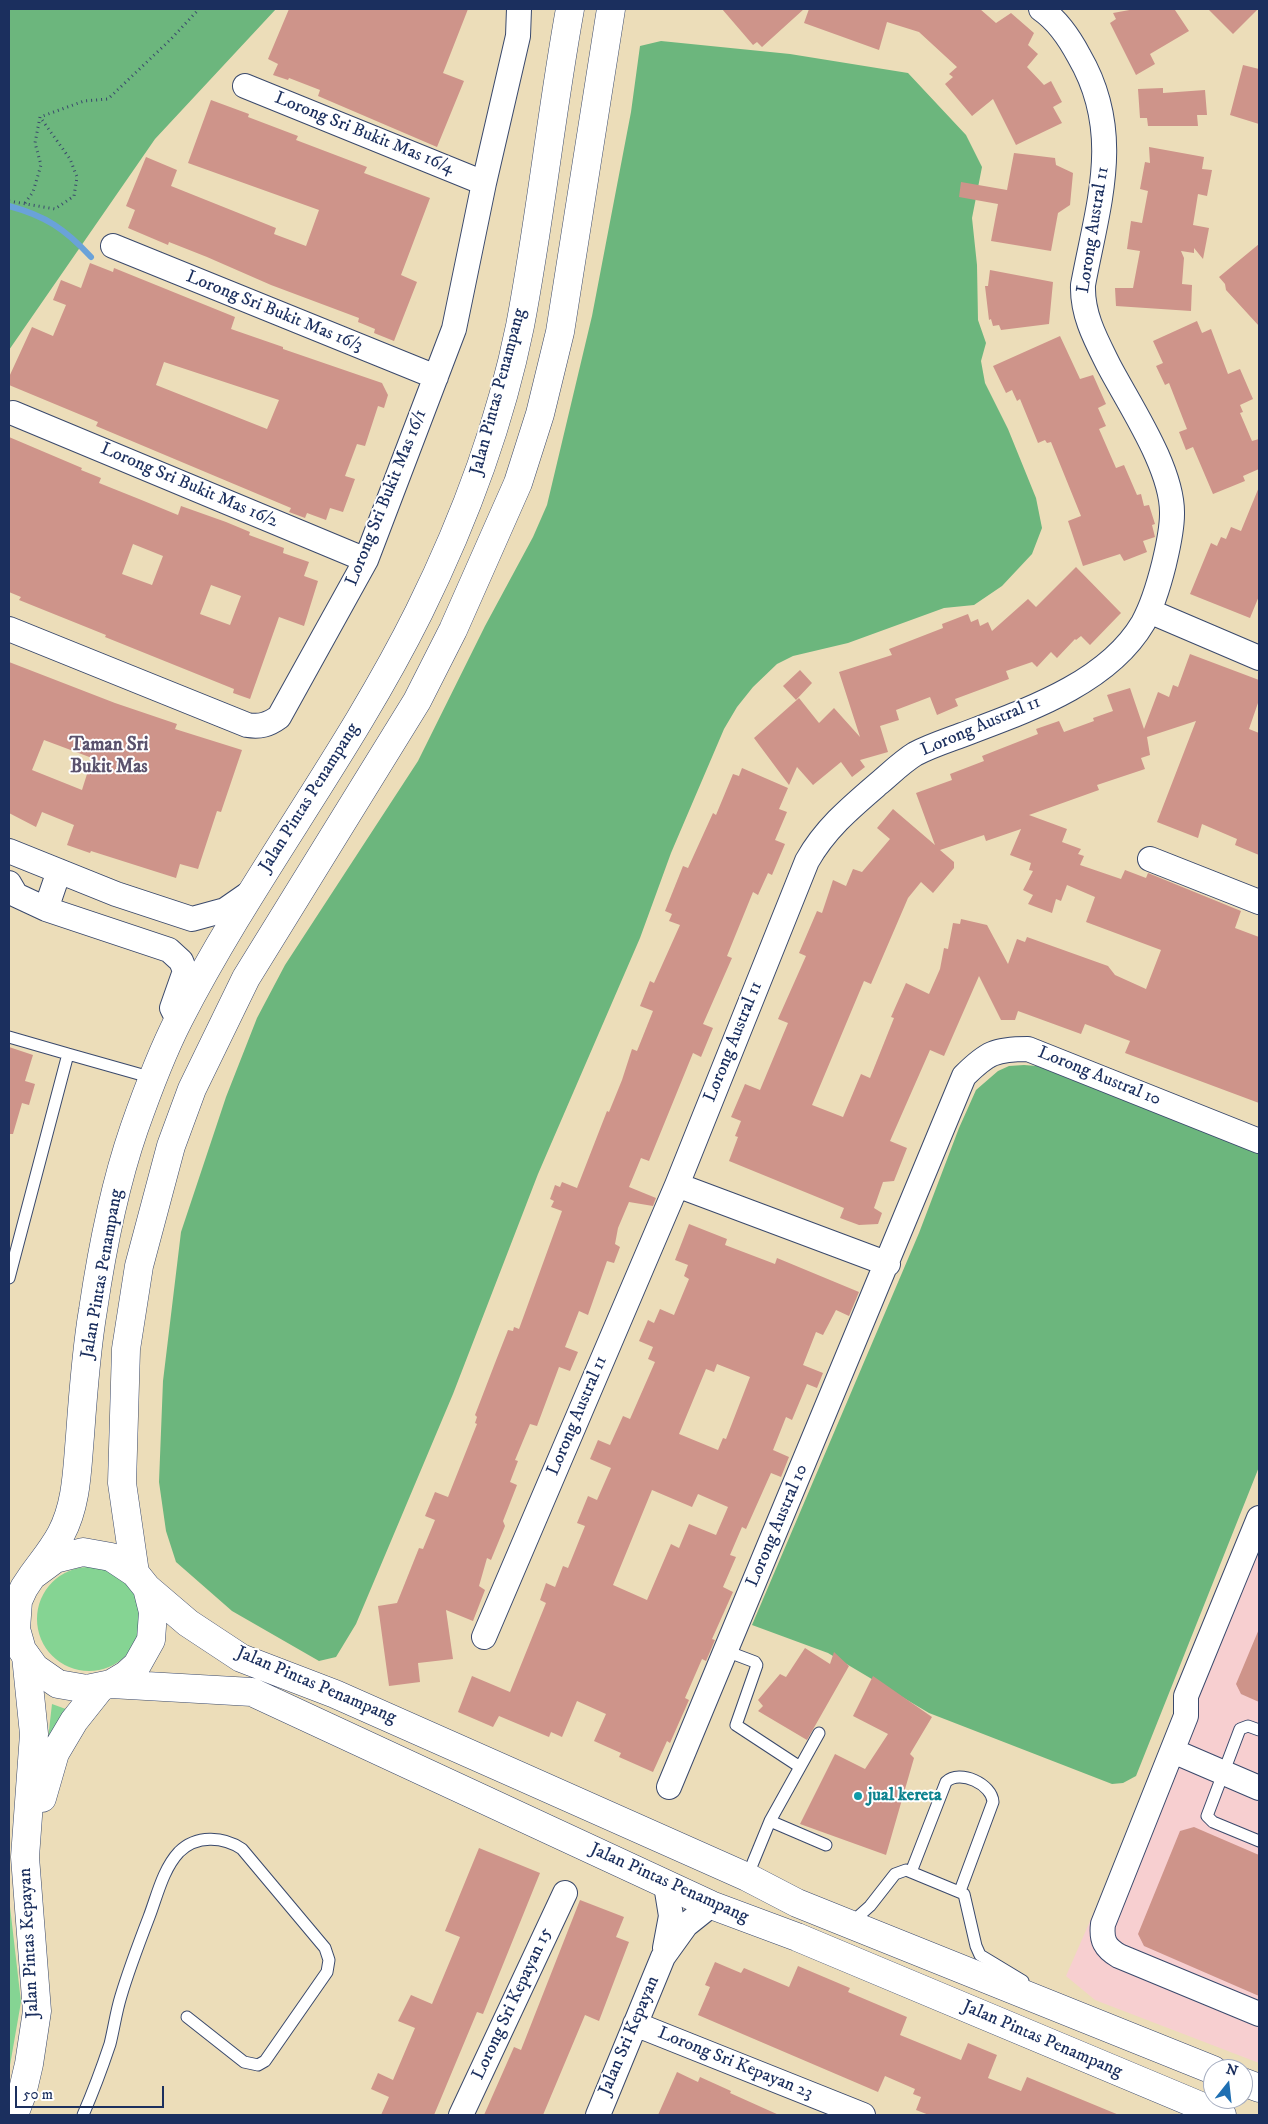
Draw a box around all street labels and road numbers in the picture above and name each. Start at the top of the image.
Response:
street label: Lorong Sri Bukit Mas 16/4 [271,88,457,180]
street label: Lorong Austral 11 [1073,165,1115,295]
street label: Lorong Sri Bukit Mas 16/3 [183,267,365,357]
street label: Jalan Pintas Penampang [466,306,532,478]
street label: Lorong Sri Bukit Mas 16/1 [342,407,432,589]
street label: Lorong Sri Bukit Mas 16/2 [97,439,281,533]
street label: Lorong Austral 11 [918,692,1044,762]
street label: Jalan Pintas Penampang [255,720,365,876]
street label: Lorong Austral 11 [700,979,768,1105]
street label: Lorong Austral 10 [1034,1042,1164,1112]
street label: Jalan Pintas Penampang [77,1188,129,1360]
street label: Lorong Austral 11 [543,1353,613,1479]
street label: Lorong Austral 10 [742,1462,814,1590]
street label: Jalan Pintas Penampang [233,1643,399,1729]
street label: Jalan Pintas Penampang [586,1839,752,1929]
street label: Jalan Pintas Kepayan [15,1867,45,2019]
street label: Lorong Sri Kepayan 15 [468,1925,558,2083]
street label: Jalan Sri Kepayan [595,1973,665,2099]
street label: Jalan Pintas Penampang [959,1997,1125,2083]
street label: Lorong Sri Kepayan 23 [654,2023,816,2105]

